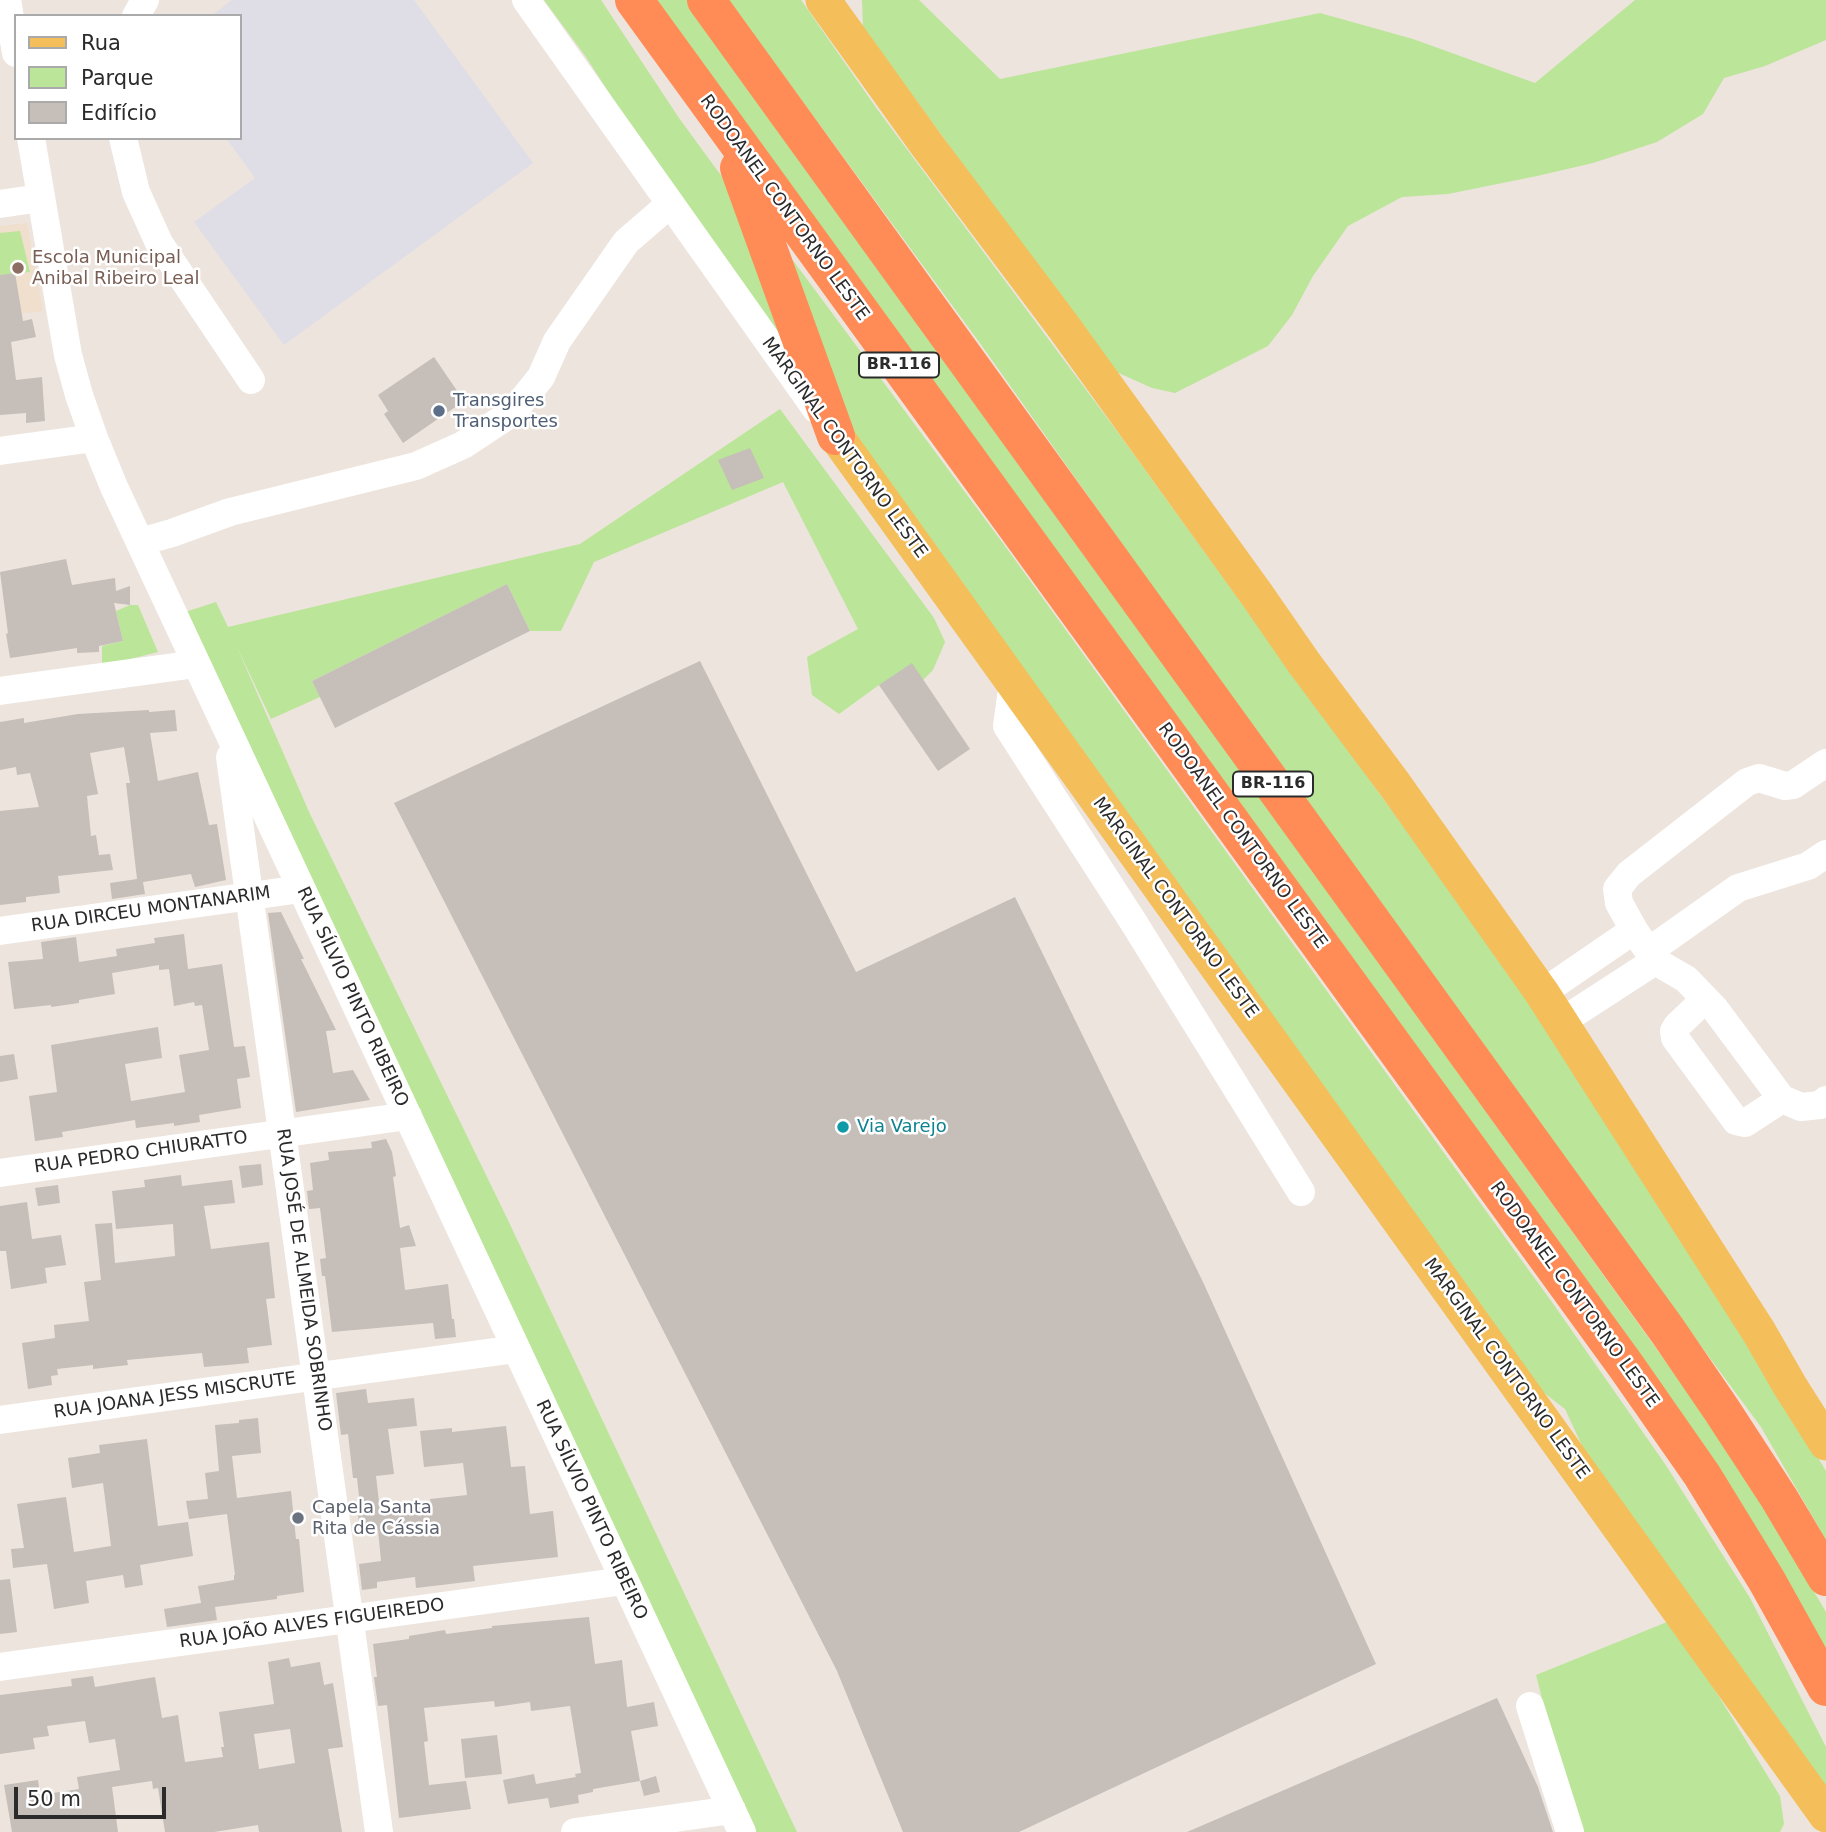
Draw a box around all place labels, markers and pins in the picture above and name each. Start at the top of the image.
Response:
place label: Escola Municipal Anibal Ribeiro Leal [32,247,199,290]
marker: Escola Municipal Anibal Ribeiro Leal [10,260,26,276]
place label: Transgires Transportes [453,390,558,432]
marker: Transgires Transportes [431,403,447,419]
place label: Via Varejo [857,1116,947,1138]
marker: Via Varejo [835,1119,851,1135]
place label: Capela Santa Rita de Cássia [312,1497,440,1540]
marker: Capela Santa Rita de Cássia [290,1510,306,1526]

